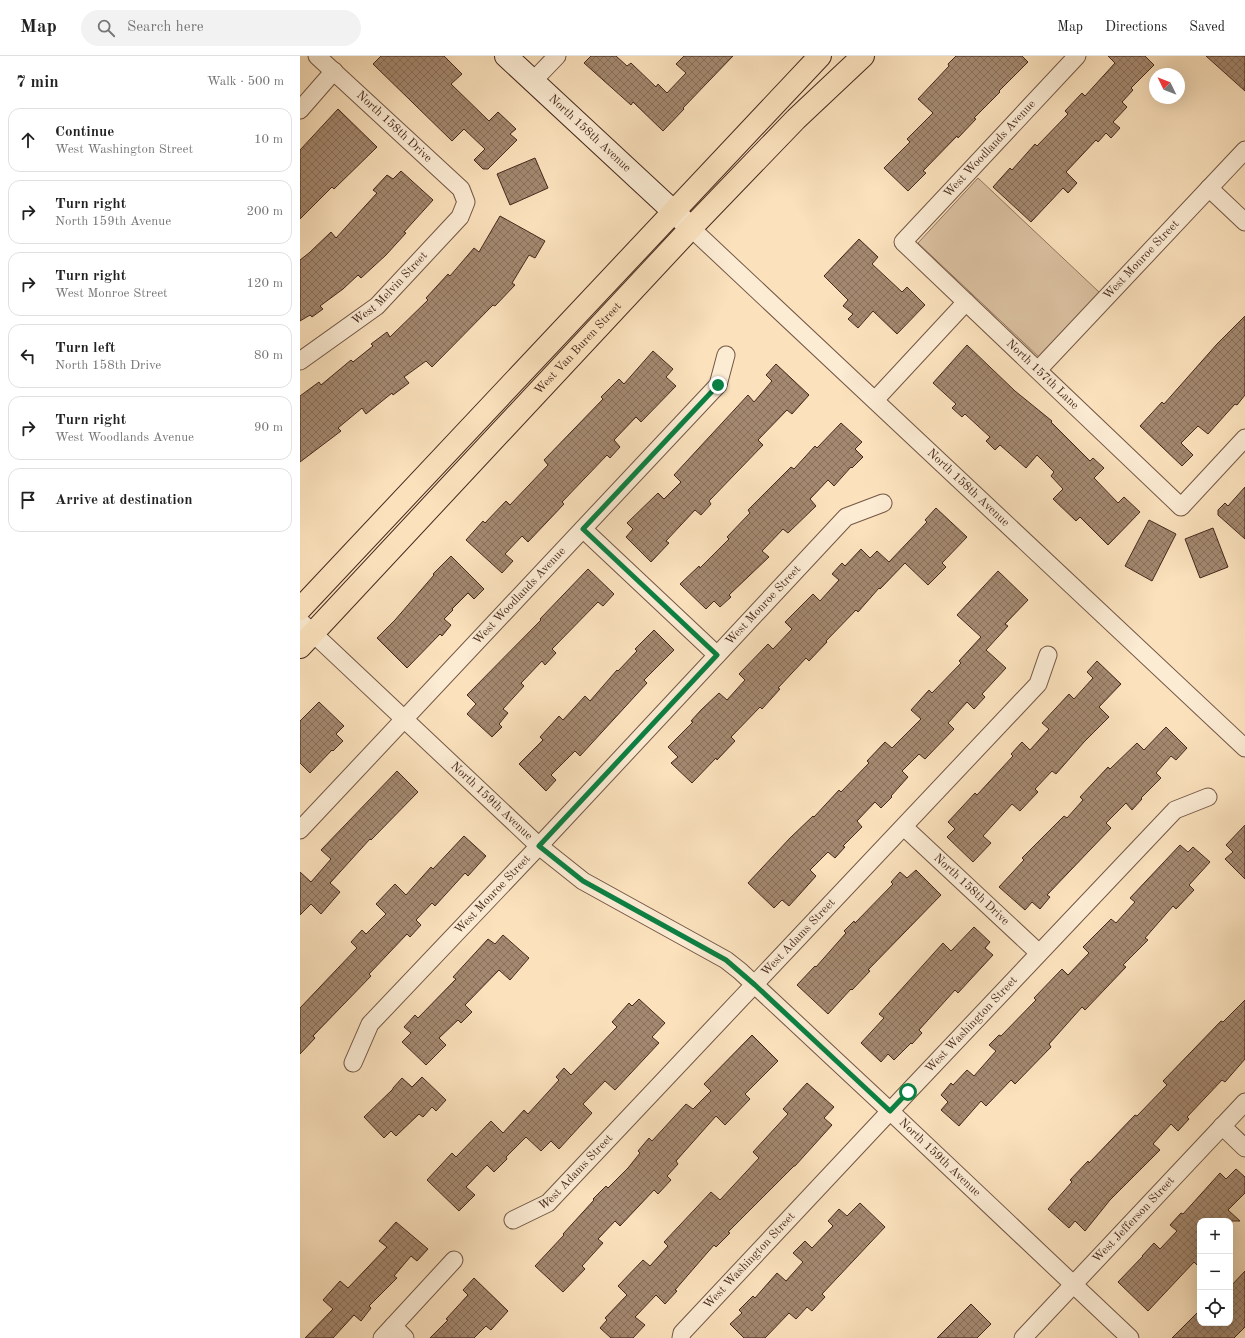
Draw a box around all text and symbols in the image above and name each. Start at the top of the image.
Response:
search box [81,10,361,46]
icon: search [95,17,117,39]
text: Map [20,18,57,37]
text: Search here [127,20,204,35]
text: Map [1057,20,1083,34]
text: Directions [1105,20,1167,34]
text: Saved [1189,20,1225,34]
north arrow [1149,68,1185,104]
text: 7 min [16,74,59,91]
text: Walk · 500 m [207,75,284,88]
street label: North 158th Drive [354,88,435,165]
street label: North 158th Avenue [546,93,633,175]
street label: West Woodlands Avenue [942,98,1038,200]
text: Continue [55,125,114,140]
icon: ahead [17,129,39,151]
text: 10 m [254,133,283,146]
text: West Washington Street [55,143,193,156]
text: Turn right [55,197,126,212]
icon: right [17,201,39,223]
text: 200 m [246,205,283,218]
text: North 159th Avenue [55,215,171,228]
street label: West Monroe Street [1101,218,1182,302]
street label: West Melvin Street [350,250,430,328]
text: Turn right [55,269,126,284]
icon: right [17,273,39,295]
text: 120 m [246,277,283,290]
text: West Monroe Street [55,287,168,300]
street label: West Van Buren Street [533,300,624,397]
street label: North 157th Lane [1004,337,1081,412]
text: Turn left [55,341,115,356]
icon: left [17,345,39,367]
text: 80 m [254,349,283,362]
text: North 158th Drive [55,359,161,372]
route end [709,376,727,394]
text: Turn right [55,413,126,428]
icon: right [17,417,39,439]
text: 90 m [254,421,283,434]
text: West Woodlands Avenue [55,431,194,444]
street label: North 158th Avenue [925,447,1012,530]
icon: arrive [17,489,39,511]
text: Arrive at destination [55,493,193,508]
street label: West Woodlands Avenue [471,545,568,647]
street label: West Monroe Street [724,563,803,648]
street label: North 159th Avenue [448,760,535,843]
street label: North 158th Drive [931,852,1012,928]
street label: West Monroe Street [453,853,533,936]
street label: West Adams Street [759,897,838,978]
street label: West Washington Street [923,974,1020,1075]
route start [899,1083,917,1101]
street label: North 159th Avenue [896,1117,983,1199]
street label: West Adams Street [537,1132,615,1213]
street label: West Jefferson Street [1091,1175,1177,1265]
street label: West Washington Street [702,1210,798,1312]
map controls [1197,1218,1233,1326]
button: + [1197,1218,1233,1254]
button: − [1197,1254,1233,1290]
button: locate [1197,1290,1233,1326]

